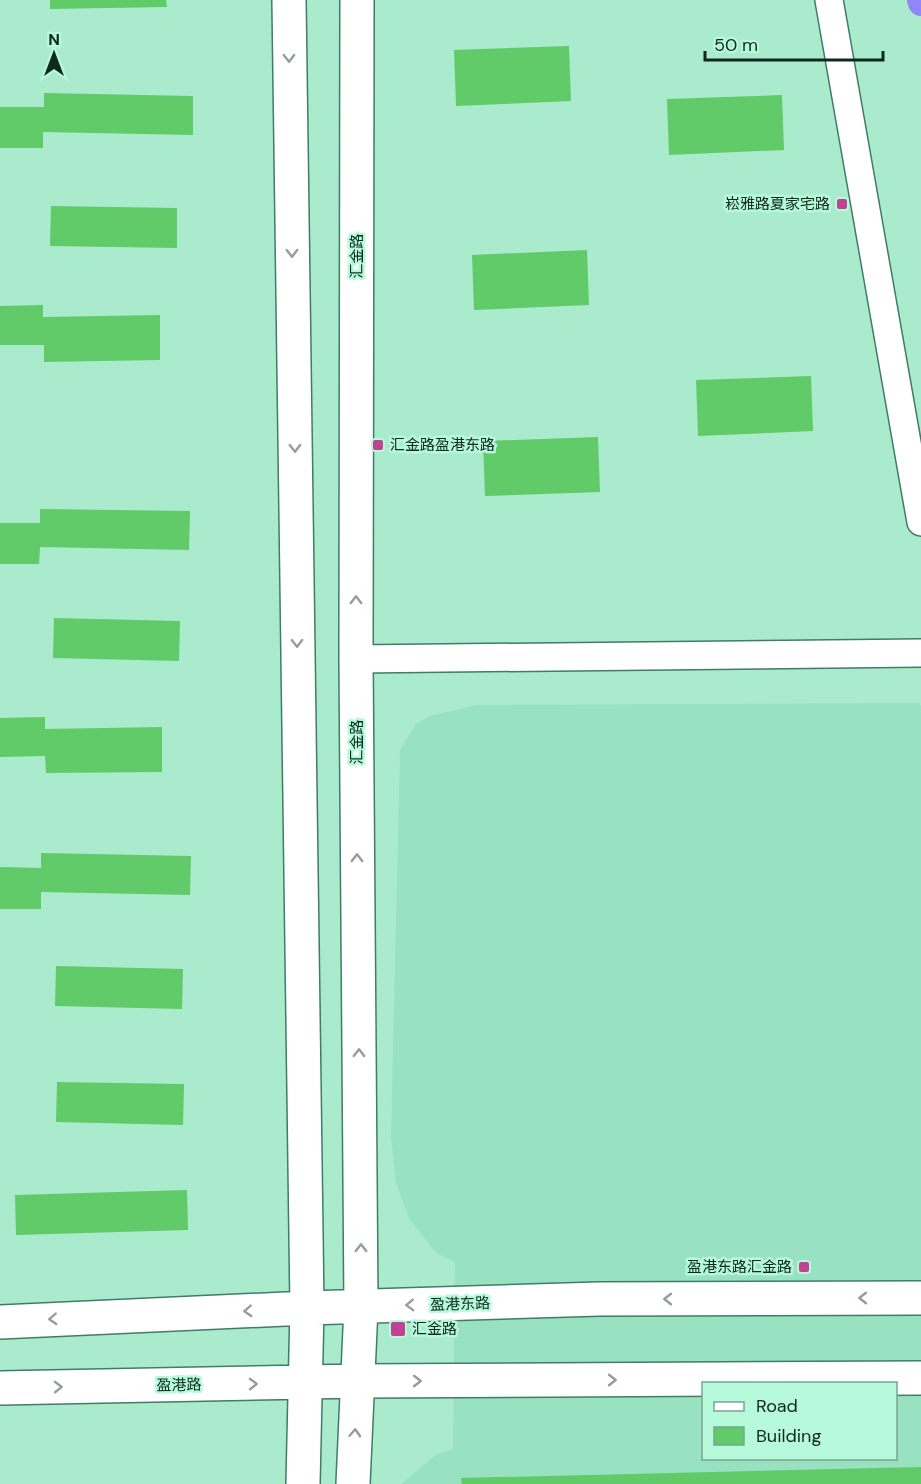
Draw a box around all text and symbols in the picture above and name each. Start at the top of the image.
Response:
north arrow [24,24,84,84]
scale bar [705,24,884,62]
text: N [48,29,60,50]
text: 50 m [714,33,758,57]
one-way arrow [283,54,296,63]
place label: 崧雅路夏家宅路 [725,194,830,214]
marker: 崧雅路夏家宅路 [835,197,849,211]
street label: 汇金路 [347,233,367,279]
one-way arrow [286,249,298,258]
place label: 汇金路盈港东路 [390,435,495,455]
marker: 汇金路盈港东路 [371,438,385,452]
one-way arrow [289,444,301,453]
one-way arrow [350,596,362,605]
one-way arrow [291,639,304,648]
street label: 汇金路 [347,719,367,765]
one-way arrow [351,854,364,863]
one-way arrow [353,1049,365,1058]
one-way arrow [355,1244,367,1253]
place label: 盈港东路汇金路 [687,1257,792,1277]
marker: 盈港东路汇金路 [797,1260,811,1274]
one-way arrow [858,1292,867,1304]
street label: 盈港东路 [430,1293,490,1315]
one-way arrow [663,1293,672,1305]
one-way arrow [405,1299,414,1311]
one-way arrow [244,1304,253,1317]
one-way arrow [49,1313,58,1326]
place label: 汇金路 [412,1319,457,1339]
marker: 汇金路 [389,1320,407,1338]
one-way arrow [607,1374,616,1386]
street label: 盈港路 [156,1375,202,1395]
one-way arrow [412,1375,421,1387]
one-way arrow [249,1378,258,1390]
one-way arrow [54,1381,63,1393]
legend [702,1382,897,1460]
text: Road [756,1394,798,1418]
text: Building [756,1424,821,1448]
one-way arrow [349,1428,362,1437]

